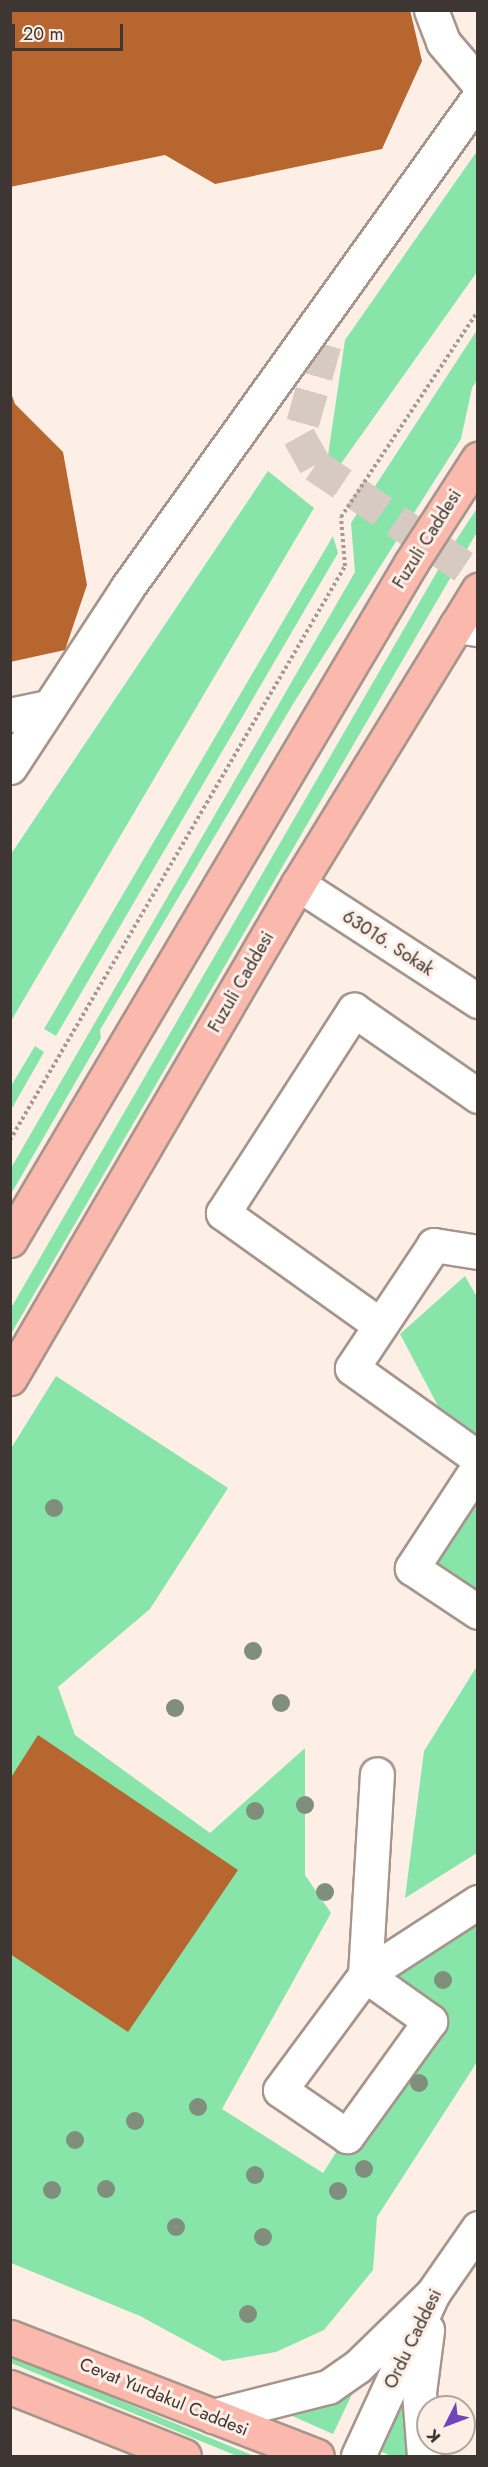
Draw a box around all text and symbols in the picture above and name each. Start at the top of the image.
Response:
scale bar [15,12,126,50]
text: 20 m [23,21,63,47]
street label: Fuzuli Caddesi [388,486,466,592]
street label: 63016. Sokak [338,905,438,981]
street label: Fuzuli Caddesi [204,928,278,1036]
street label: Ordu Caddesi [380,2286,446,2392]
street label: Cevat Yurdakul Caddesi [76,2353,252,2441]
north arrow [416,2395,476,2455]
text: K [421,2424,446,2448]

